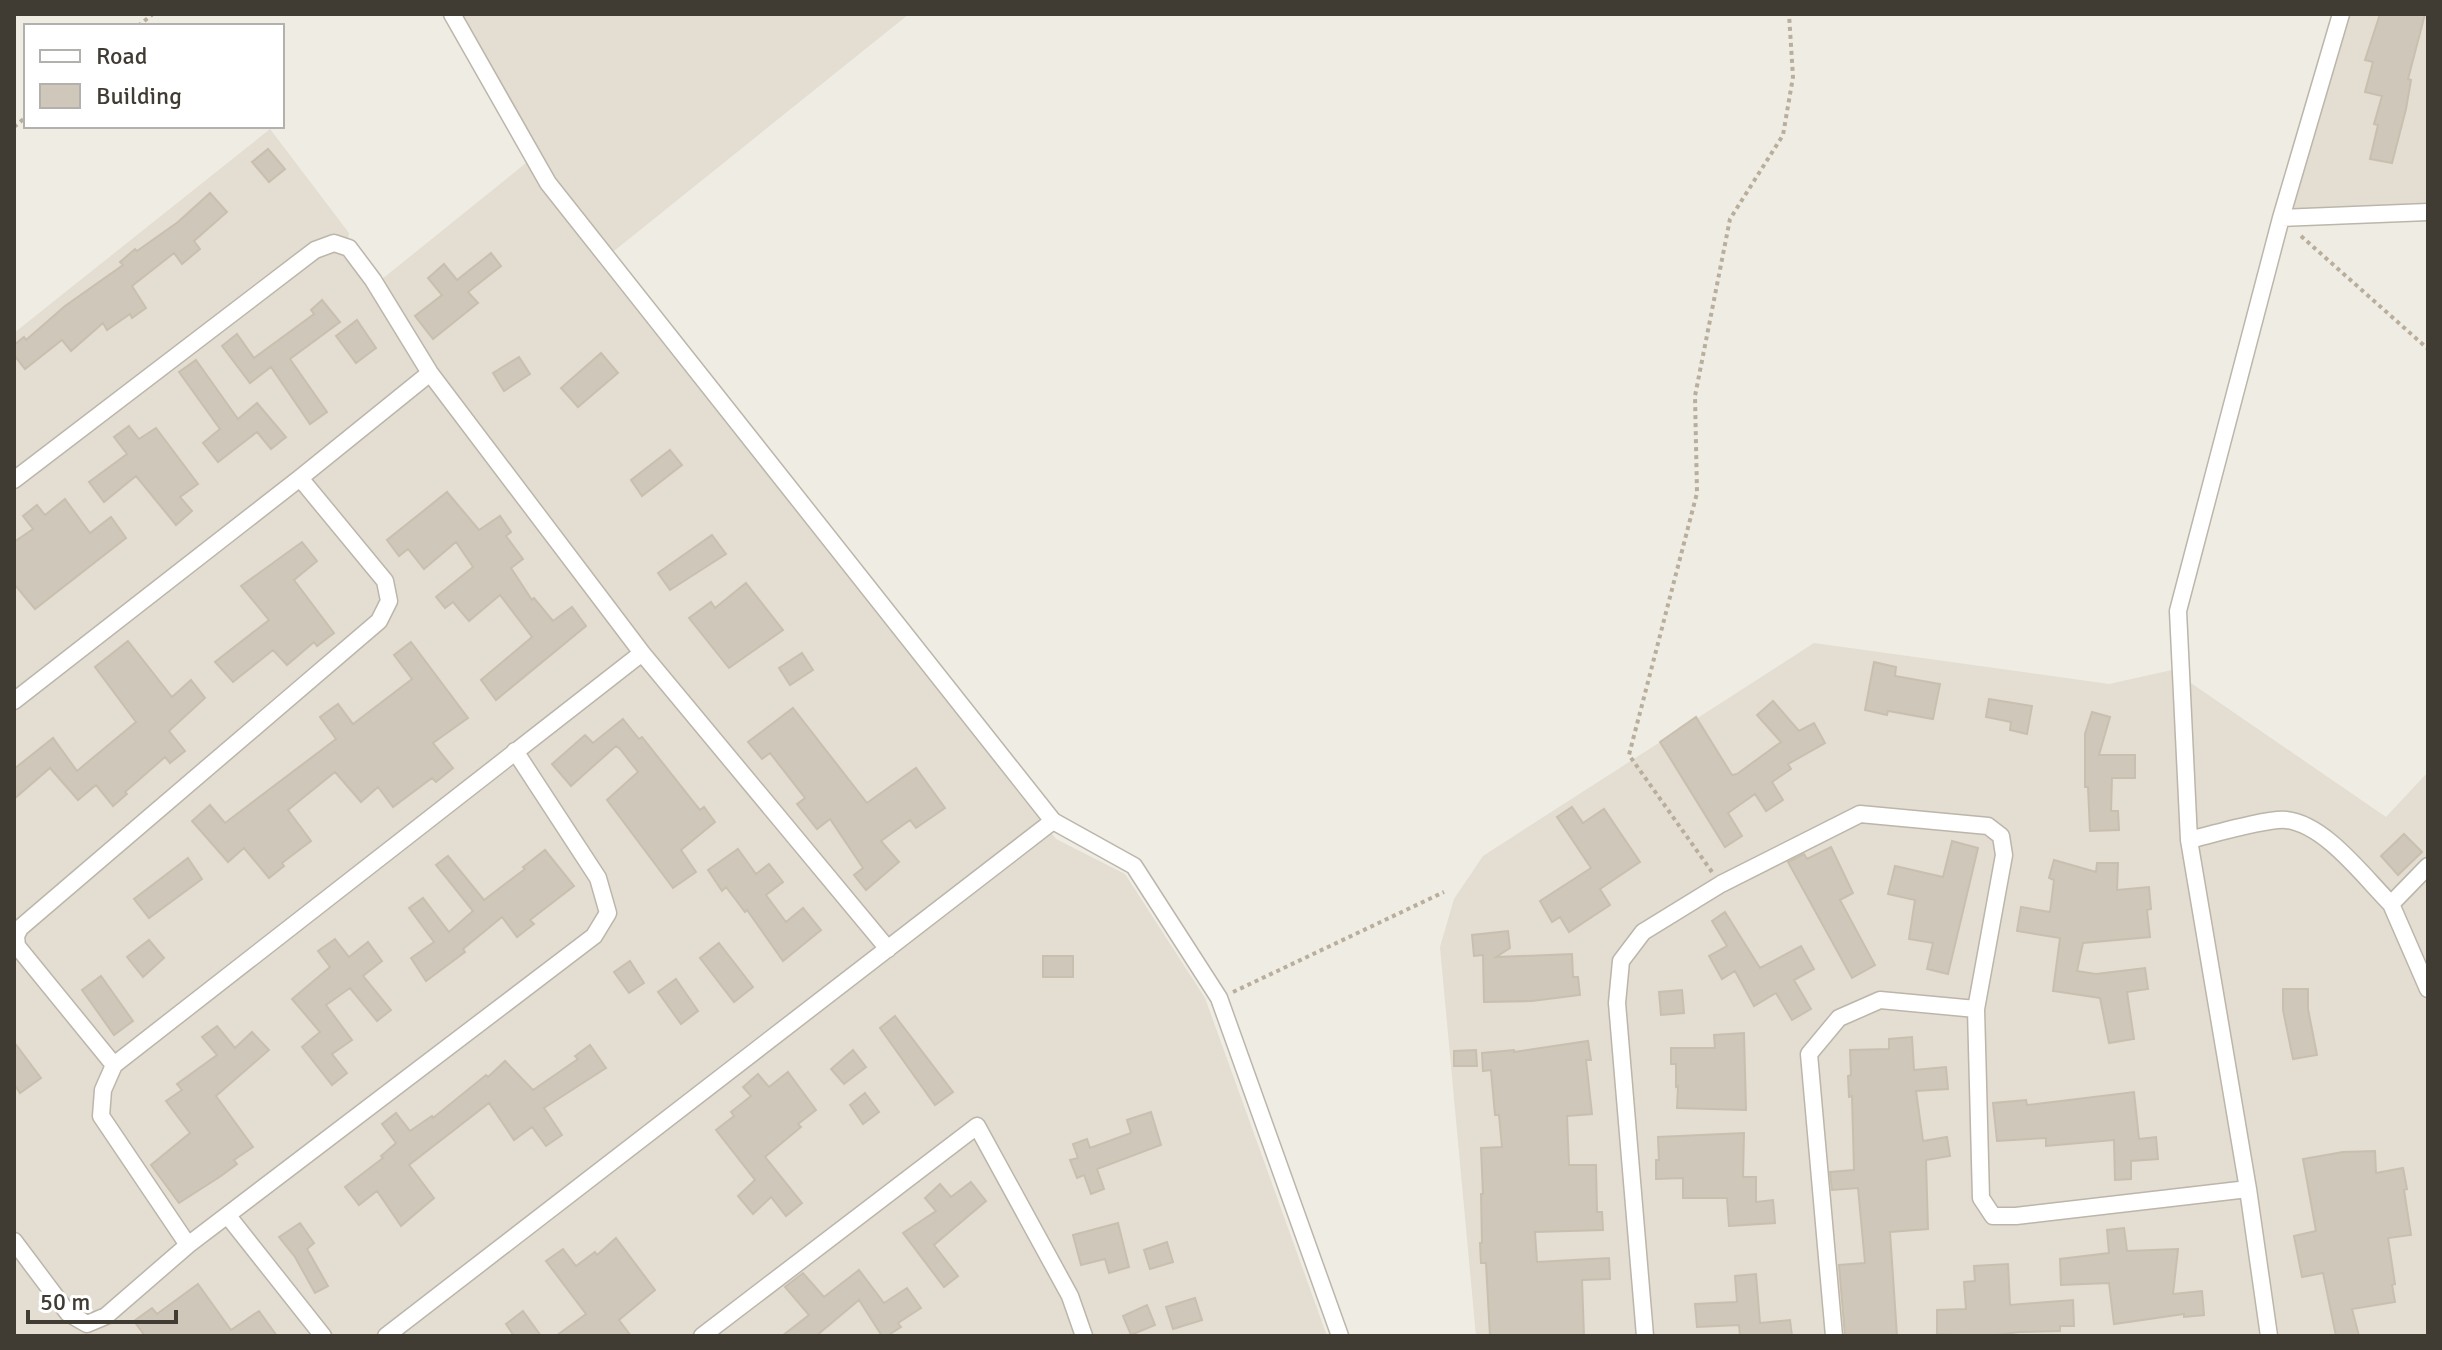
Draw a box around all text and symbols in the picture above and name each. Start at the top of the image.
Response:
legend [24,24,284,128]
text: Road [96,41,147,71]
text: Building [96,81,182,111]
scale bar [28,1274,176,1324]
text: 50 m [40,1287,90,1317]

